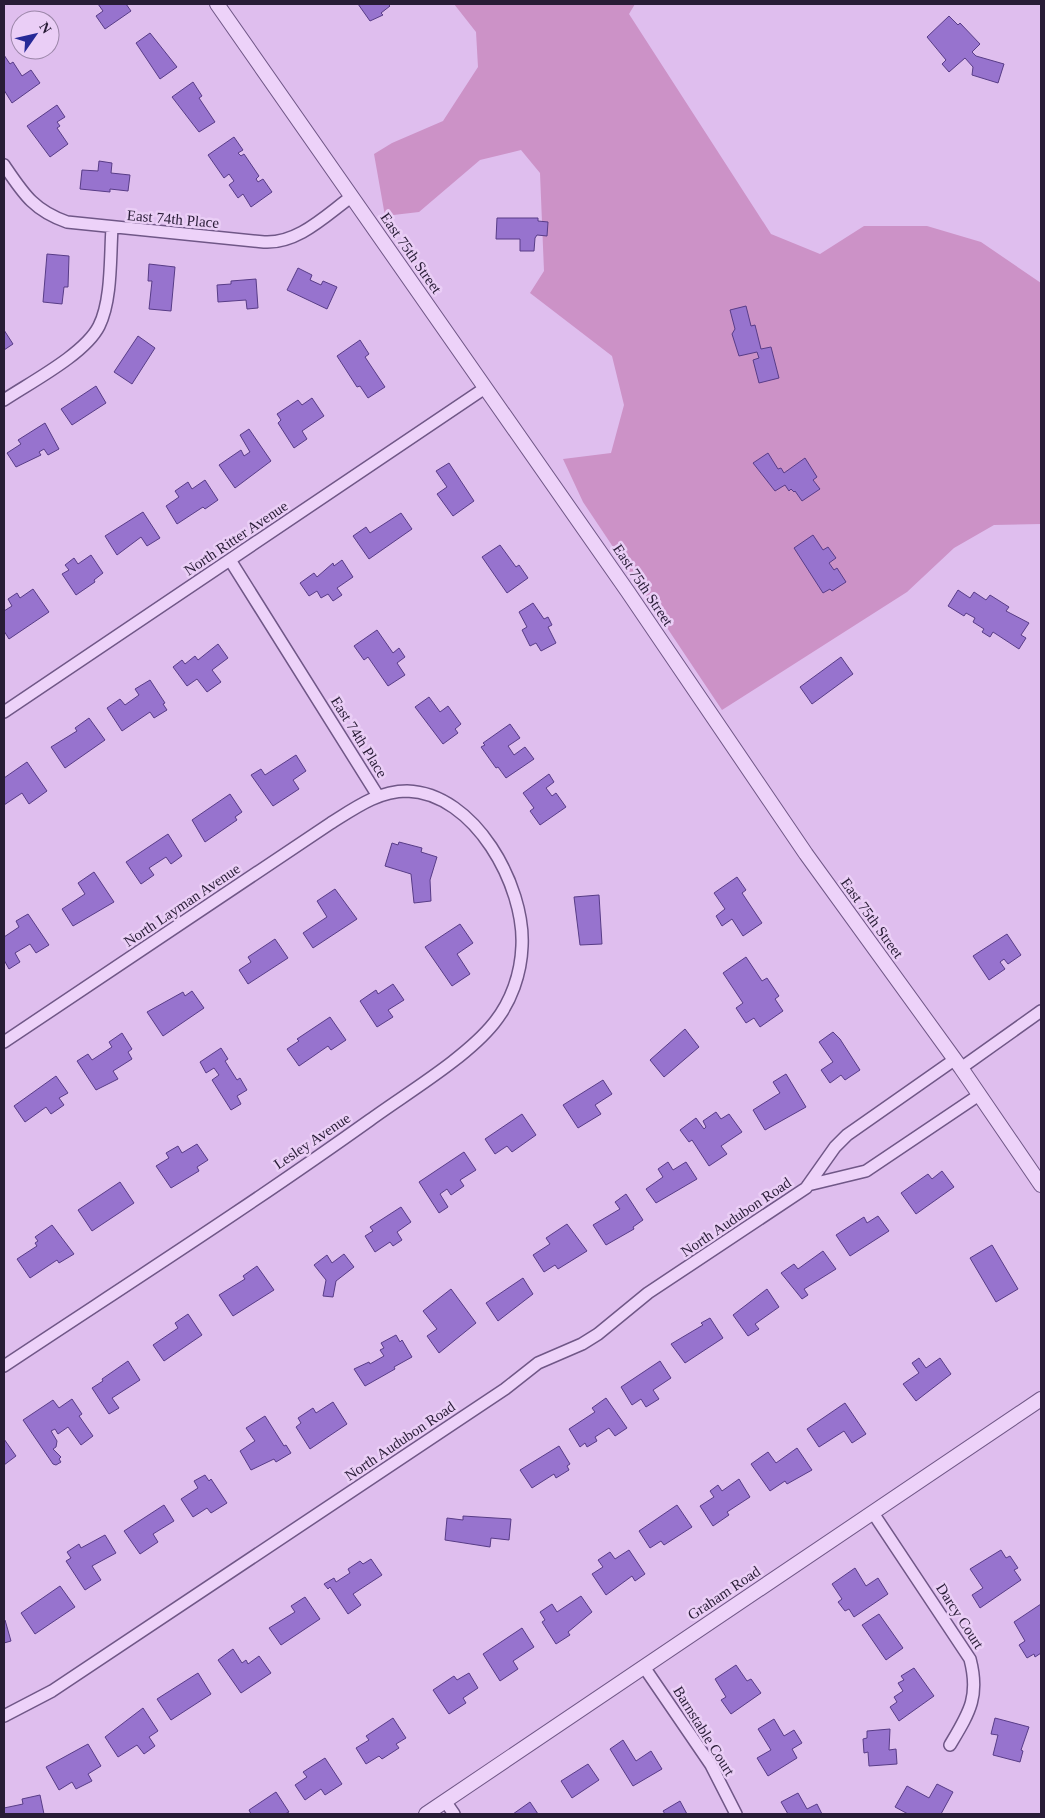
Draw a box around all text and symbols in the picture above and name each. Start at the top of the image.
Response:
north arrow [10,10,60,60]
text: N [36,20,54,36]
street label: East 74th Place [126,207,220,231]
street label: East 75th Street [377,210,445,297]
street label: North Ritter Avenue [181,497,291,579]
street label: East 75th Street [610,541,677,630]
street label: East 74th Place [328,694,390,781]
street label: North Layman Avenue [121,860,243,950]
street label: East 75th Street [838,875,907,962]
street label: Lesley Avenue [271,1109,353,1172]
street label: North Audubon Road [678,1174,794,1260]
street label: North Audubon Road [342,1398,458,1484]
street label: Graham Road [685,1563,764,1623]
street label: Darcy Court [933,1580,987,1652]
street label: Barnstable Court [670,1683,738,1779]

